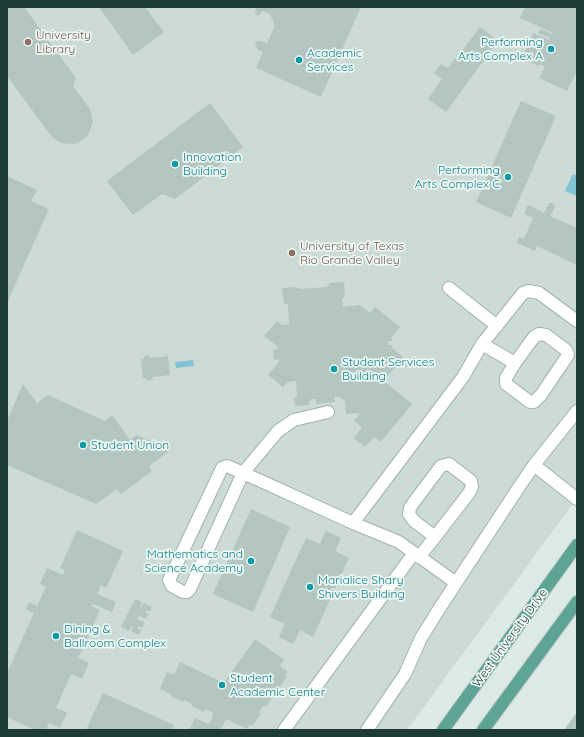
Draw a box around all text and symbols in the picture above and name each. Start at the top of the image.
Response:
place label: University Library [36,28,91,56]
place label: Performing Arts Complex A [458,35,543,63]
marker: University Library [23,37,33,47]
marker: Performing Arts Complex A [546,44,556,54]
place label: Academic Services [307,46,362,74]
marker: Academic Services [294,55,304,65]
place label: Innovation Building [183,150,241,178]
marker: Innovation Building [170,159,180,169]
place label: Performing Arts Complex C [415,163,500,191]
marker: Performing Arts Complex C [503,172,513,182]
place label: University of Texas Rio Grande Valley [300,239,404,267]
marker: University of Texas Rio Grande Valley [287,248,297,258]
place label: Student Services Building [342,355,434,383]
marker: Student Services Building [329,364,339,374]
place label: Student Union [91,438,169,452]
marker: Student Union [78,440,88,450]
place label: Mathematics and Science Academy [144,547,243,575]
marker: Mathematics and Science Academy [246,556,256,566]
place label: Marialice Shary Shivers Building [318,573,405,601]
marker: Marialice Shary Shivers Building [305,582,315,592]
street label: West University Drive [469,586,551,690]
place label: Dining & Ballroom Complex [64,622,166,650]
marker: Dining & Ballroom Complex [51,631,61,641]
place label: Student Academic Center [230,671,325,699]
marker: Student Academic Center [217,680,227,690]

